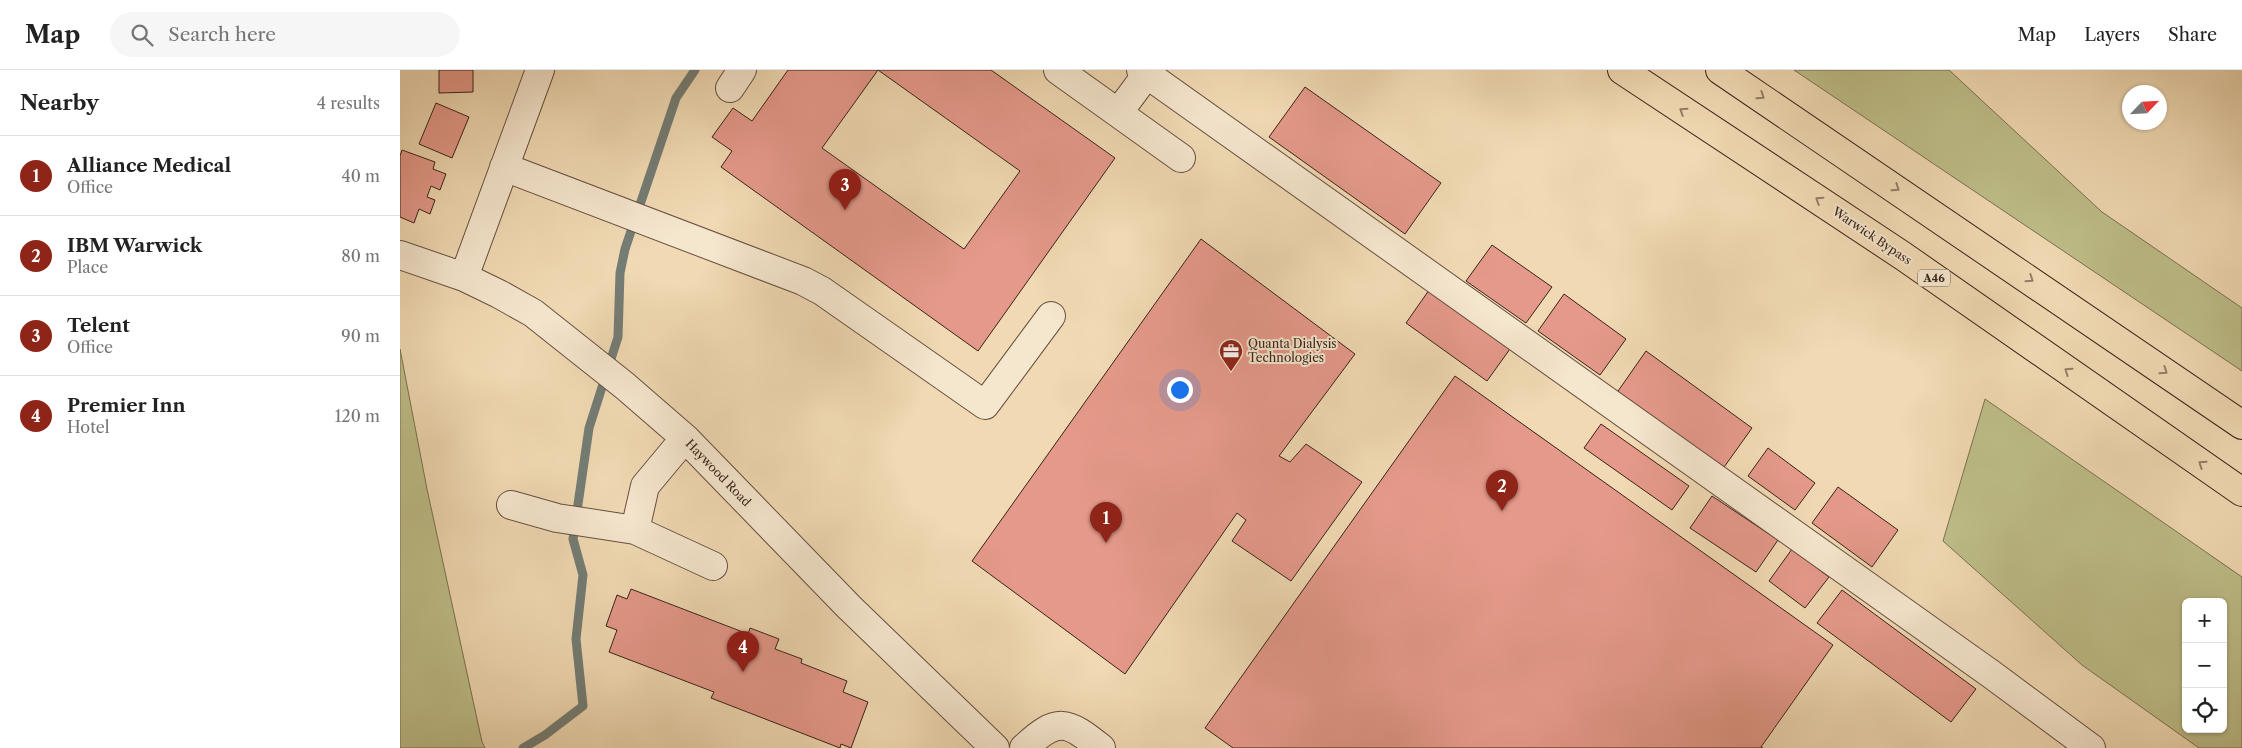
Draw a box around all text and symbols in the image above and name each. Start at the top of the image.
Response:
search box [110,12,460,57]
text: Map [25,20,80,49]
icon: search [128,21,156,49]
text: Search here [168,23,276,46]
text: Map [2018,24,2056,46]
text: Layers [2084,24,2140,46]
text: Share [2168,24,2217,46]
north arrow [2122,85,2167,130]
text: Nearby [20,90,99,115]
one-way arrow [1756,90,1765,100]
text: 4 results [317,93,380,113]
one-way arrow [1680,108,1689,117]
text: Alliance Medical [67,154,231,177]
text: 1 [32,166,40,186]
text: 40 m [341,166,380,186]
pin: 3 [829,169,861,210]
text: Office [67,177,113,197]
one-way arrow [1890,182,1900,191]
one-way arrow [1815,197,1824,207]
street label: Warwick Bypass [1829,203,1915,268]
text: IBM Warwick [67,234,202,257]
text: 2 [31,246,41,266]
text: 80 m [341,246,380,266]
text: Place [67,257,108,277]
road number: A46 [1918,270,1950,287]
one-way arrow [2024,273,2034,282]
text: Telent [67,314,130,337]
text: 3 [31,326,41,346]
text: 90 m [341,326,380,346]
place label: Quanta Dialysis Technologies [1248,336,1337,365]
text: Office [67,337,113,357]
office icon: Quanta Dialysis Technologies [1218,338,1244,372]
one-way arrow [2158,365,2168,374]
one-way arrow [2065,368,2074,377]
your location [1167,377,1193,403]
text: Premier Inn [67,394,185,417]
text: 4 [31,406,41,426]
text: 120 m [335,406,380,426]
text: Hotel [67,417,110,437]
street label: Haywood Road [683,436,755,510]
one-way arrow [2198,461,2208,470]
pin: 2 [1486,470,1518,511]
pin: 1 [1090,502,1122,543]
map controls [2182,598,2227,733]
button: + [2182,598,2227,643]
pin: 4 [727,631,759,672]
button: − [2182,643,2227,688]
button: locate [2182,688,2227,733]

